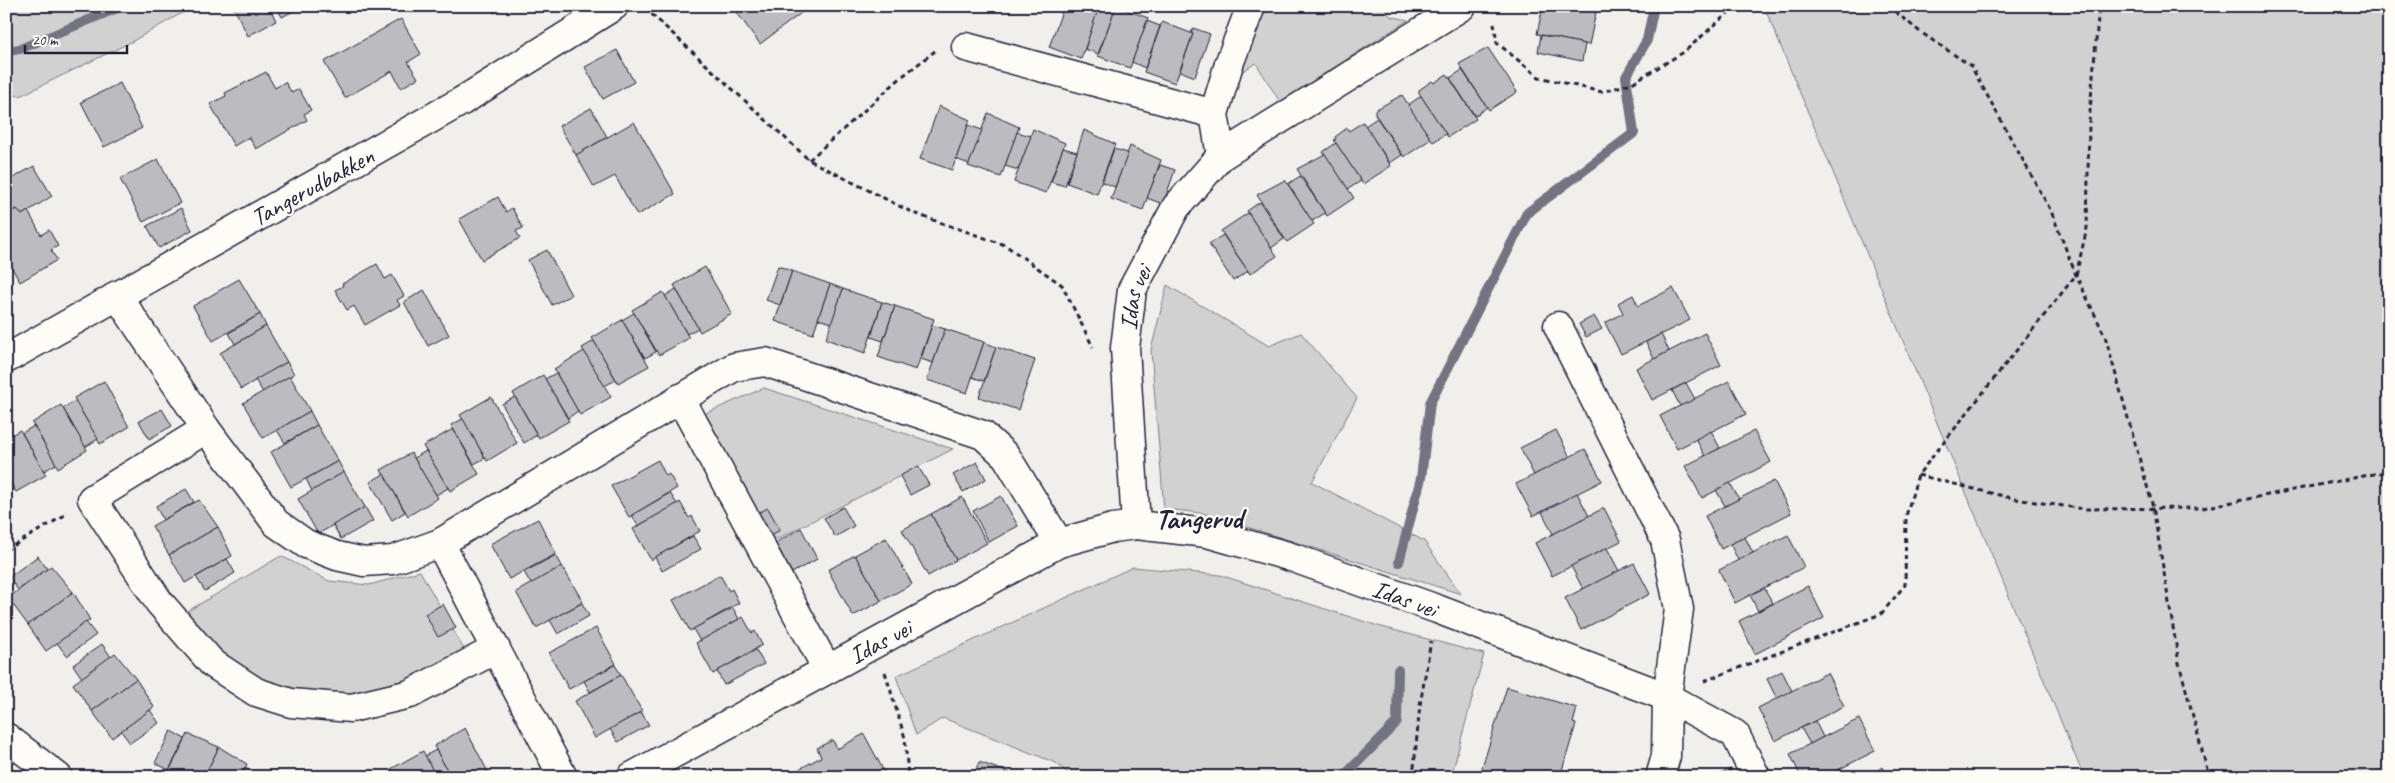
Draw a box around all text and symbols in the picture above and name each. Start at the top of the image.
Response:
scale bar [25,22,128,54]
text: 20 m [32,31,59,50]
street label: Tangerudbakken [245,140,380,234]
street label: Idas vei [1112,257,1161,332]
district label: Tangerud [1156,501,1247,536]
street label: Idas vei [1368,573,1444,626]
street label: Idas vei [844,611,920,672]

